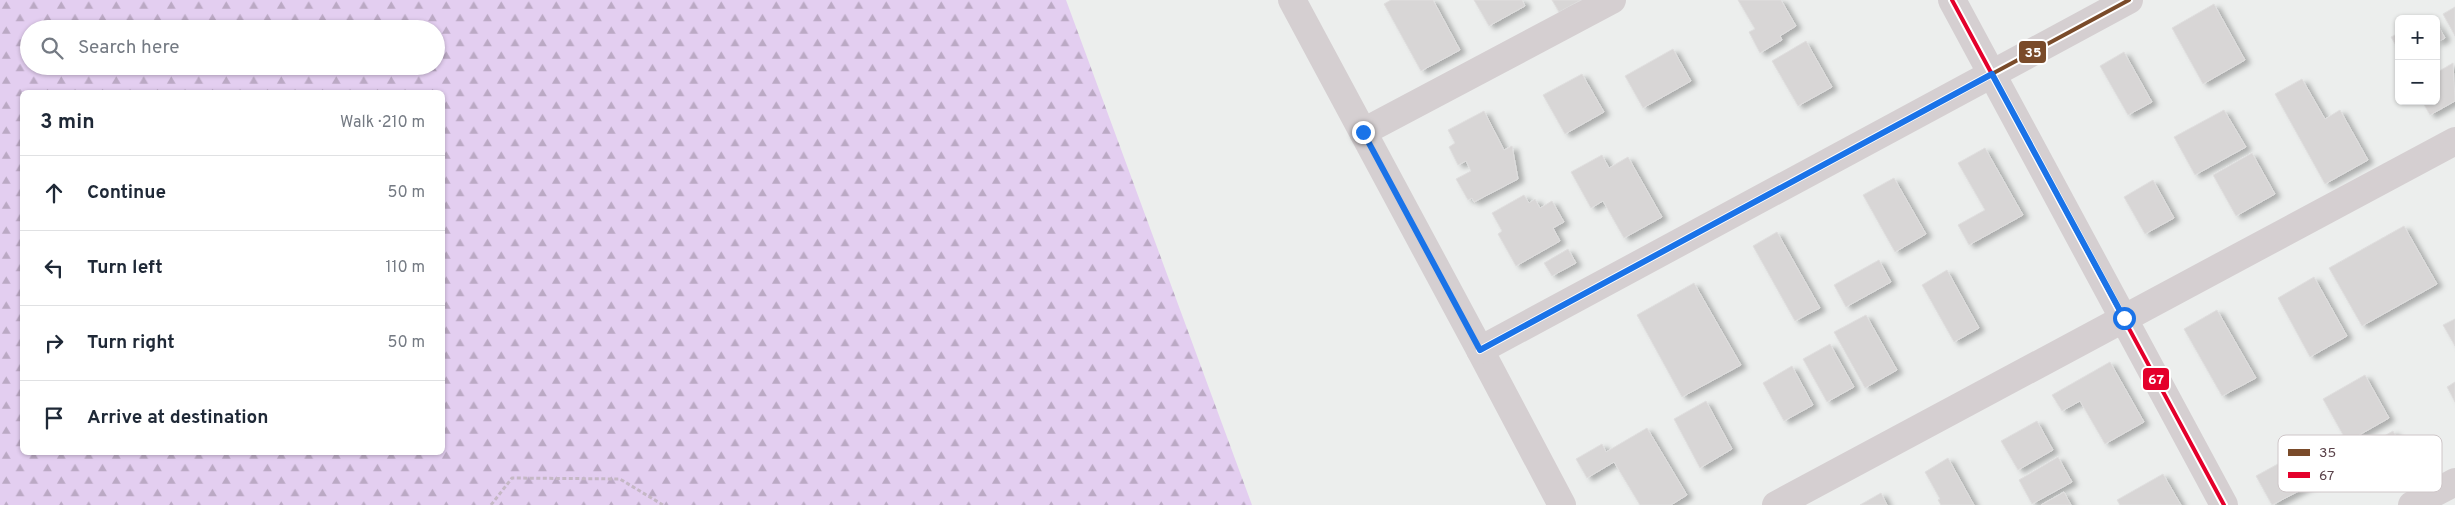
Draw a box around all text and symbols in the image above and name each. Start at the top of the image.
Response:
map controls [2395,15,2440,105]
button: + [2395,15,2440,60]
search box [20,20,445,75]
icon: search [38,34,66,62]
text: Search here [78,36,180,60]
line badge: 35 [2018,40,2047,64]
text: 35 [2025,45,2041,62]
button: − [2395,60,2440,105]
text: 3 min [40,109,95,136]
text: Walk · 210 m [340,113,425,133]
route end [1352,121,1375,144]
icon: ahead [40,179,68,207]
text: Continue [87,181,166,205]
text: 50 m [388,183,425,203]
icon: left [40,254,68,282]
text: Turn left [87,256,163,280]
text: 110 m [385,258,425,278]
route start [2113,307,2136,330]
icon: right [40,329,68,357]
text: Turn right [87,331,175,355]
text: 50 m [388,333,425,353]
line badge: 67 [2142,367,2170,391]
text: 67 [2148,372,2164,389]
icon: arrive [40,404,68,432]
text: Arrive at destination [87,406,268,430]
legend [2278,435,2442,492]
text: 35 [2319,445,2336,462]
text: 67 [2319,468,2334,485]

